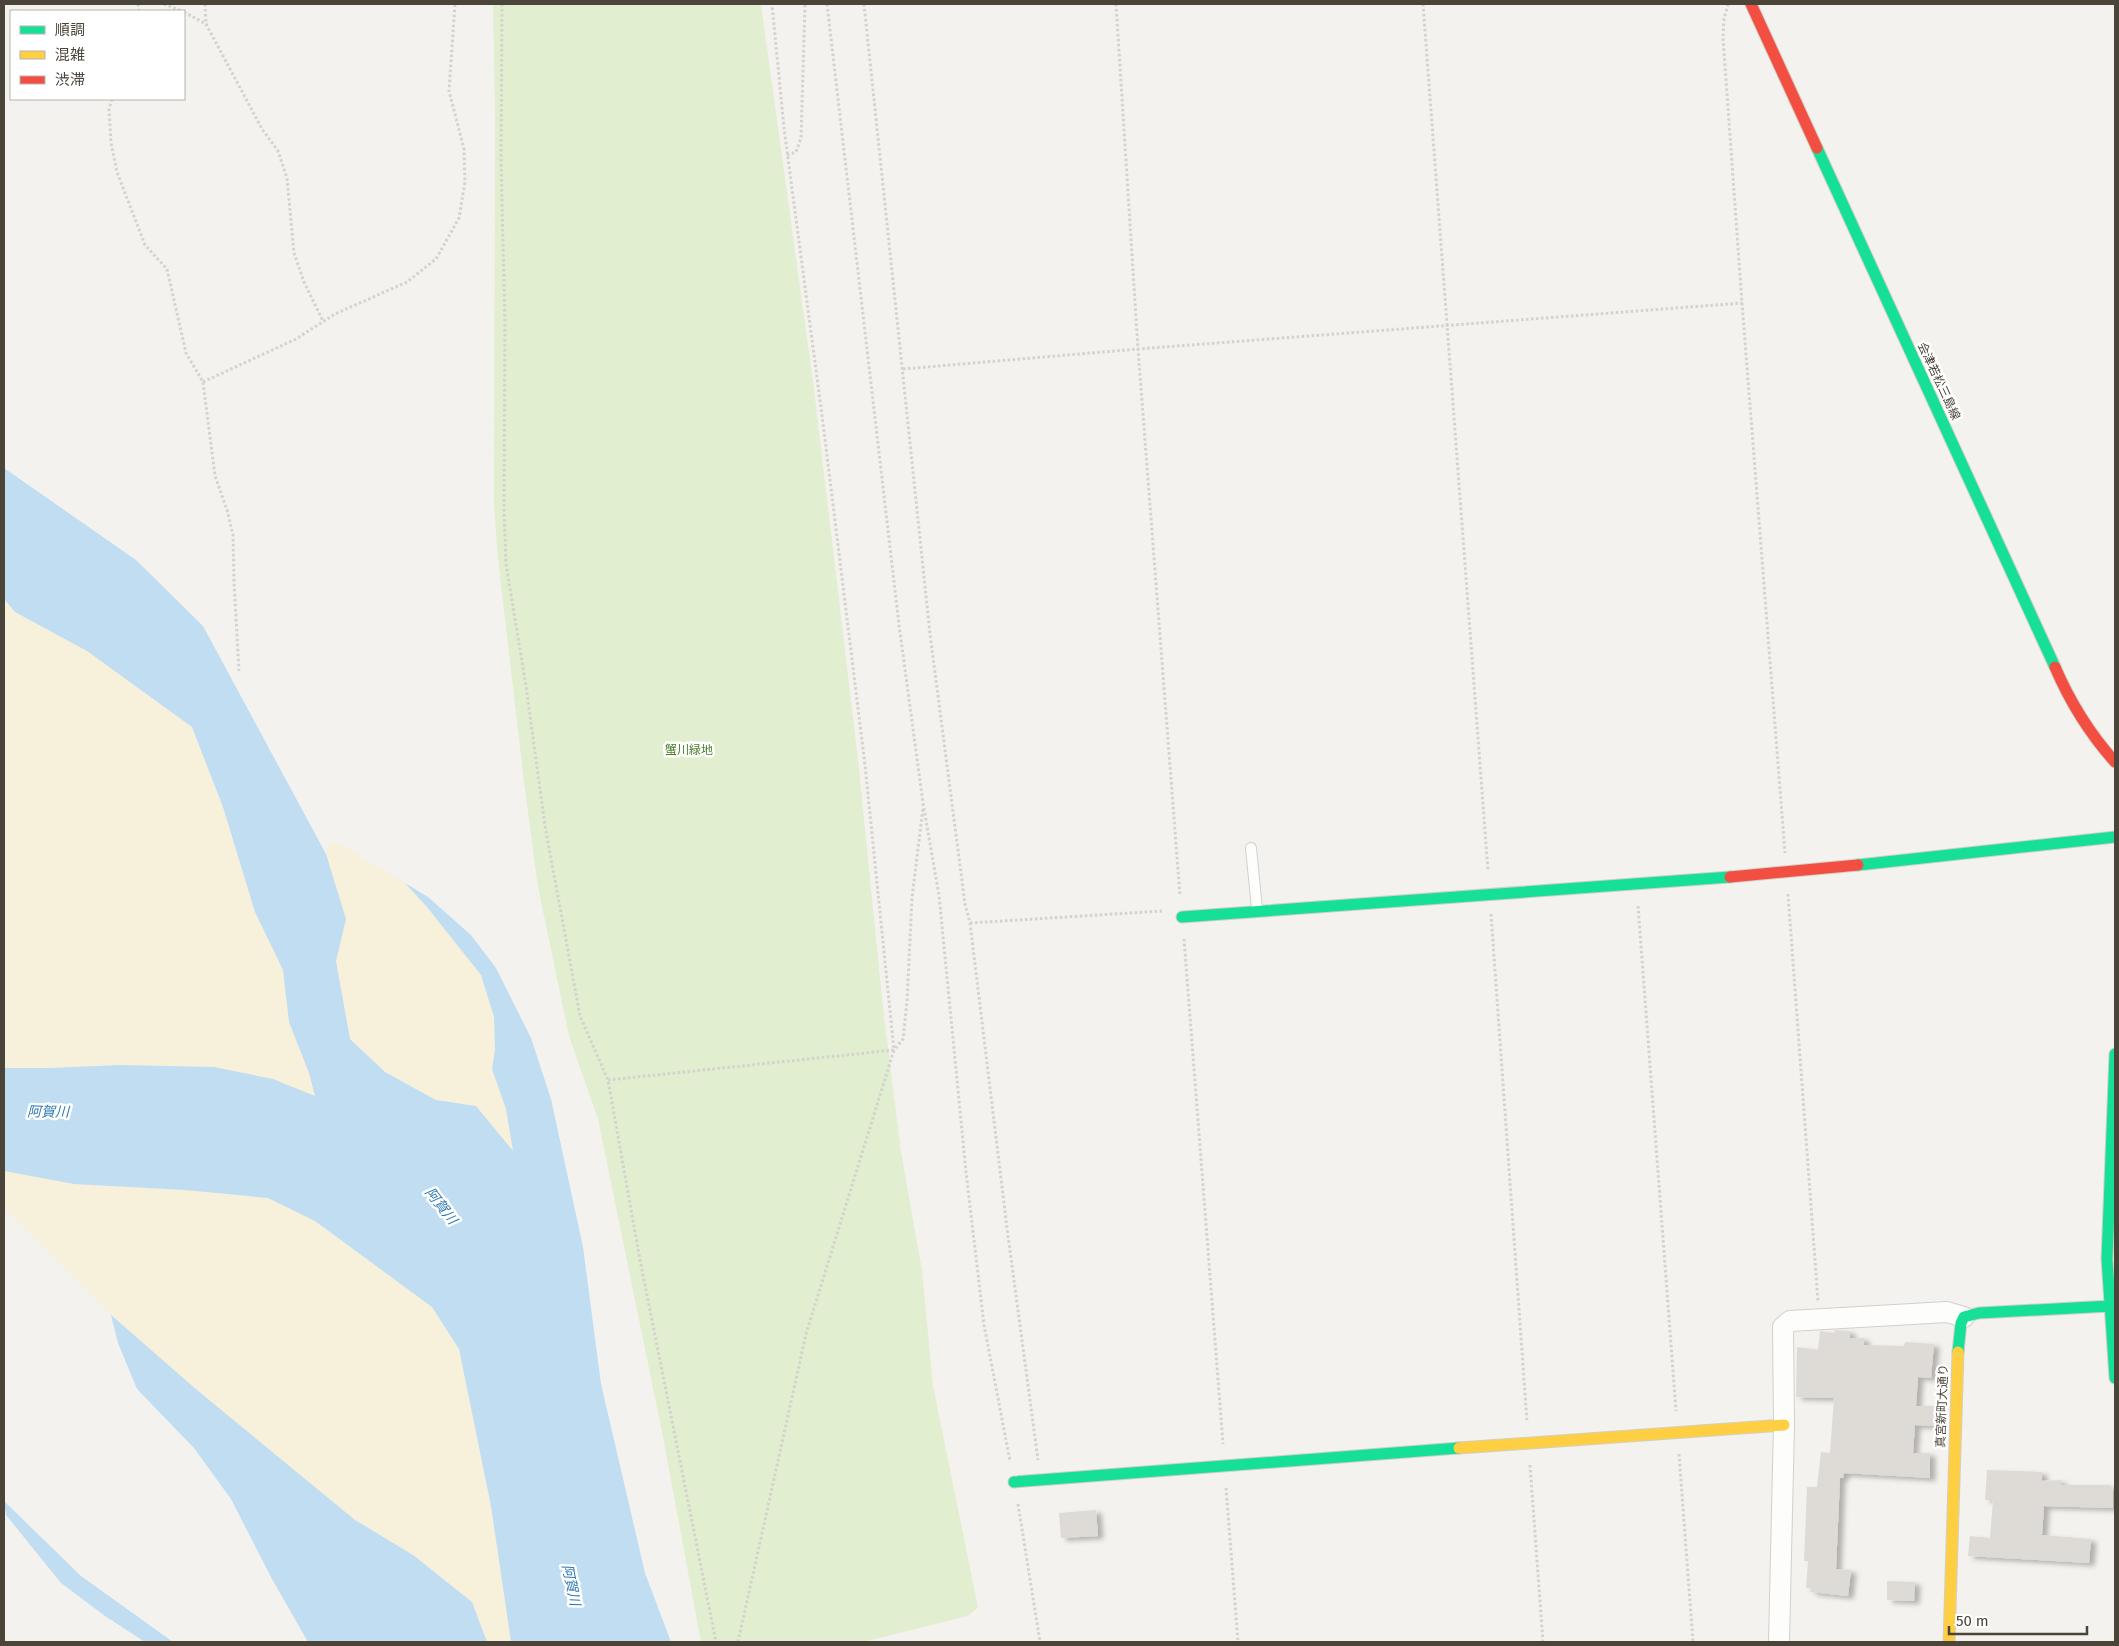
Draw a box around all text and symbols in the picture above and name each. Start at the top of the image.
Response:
legend [10,10,185,100]
text: 順調 [55,21,85,39]
text: 混雑 [55,46,85,64]
text: 渋滞 [55,71,85,89]
street label: 会津若松三島線 [1915,340,1963,422]
park label: 蟹川緑地 [665,743,713,757]
water label: 阿賀川 [27,1103,71,1121]
water label: 阿賀川 [421,1184,462,1229]
street label: 真宮新町大通り [1934,1364,1950,1448]
water label: 阿賀川 [558,1563,584,1609]
scale bar [1949,1604,2086,1636]
text: 50 m [1956,1612,1989,1630]

